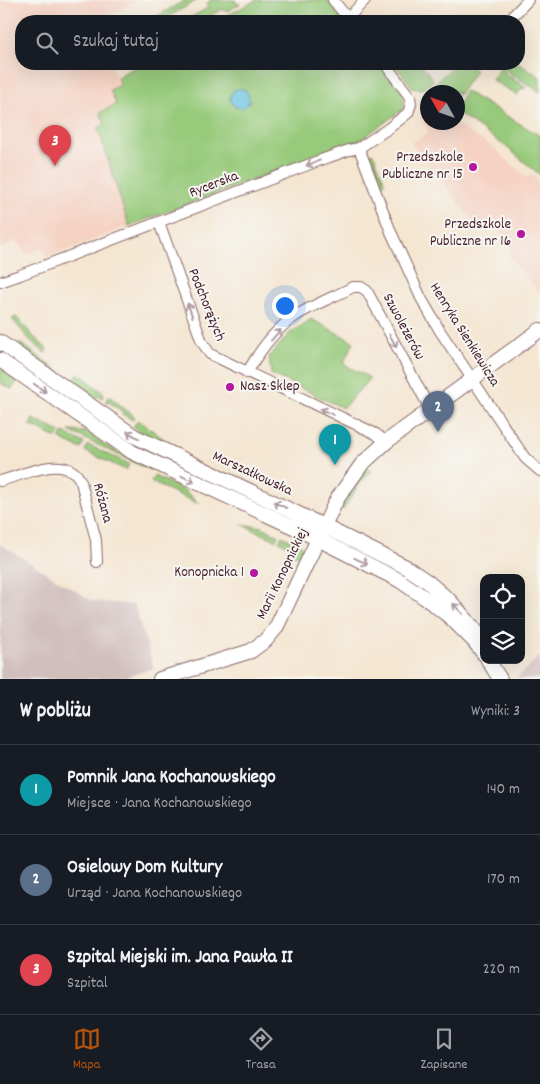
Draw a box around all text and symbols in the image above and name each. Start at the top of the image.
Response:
search box [15,15,525,70]
icon: search [33,29,61,57]
text: Szukaj tutaj [73,29,159,56]
north arrow [420,85,465,130]
pin: 3 [39,125,71,166]
place label: Przedszkole Publiczne nr 15 [382,147,463,186]
one-way arrow [306,159,321,168]
marker: Przedszkole Publiczne nr 15 [467,161,479,173]
street label: Rycerska [186,165,243,204]
place label: Przedszkole Publiczne nr 16 [430,214,511,253]
marker: Przedszkole Publiczne nr 16 [515,228,527,240]
street label: Podchorążych [181,265,231,345]
street label: Henryka Sienkiewicza [423,279,505,392]
street label: Szwoleżerów [376,290,430,365]
your location [272,293,298,319]
one-way arrow [185,303,194,319]
one-way arrow [271,328,282,341]
one-way arrow [388,333,398,348]
place label: Nasz Sklep [240,376,300,398]
marker: Nasz Sklep [224,381,236,393]
one-way arrow [33,383,47,393]
pin: 2 [422,391,454,432]
one-way arrow [320,406,335,416]
pin: 1 [319,424,351,465]
one-way arrow [127,430,141,440]
street label: Marszałkowska [208,446,297,503]
one-way arrow [180,475,195,484]
street label: Różana [86,481,118,526]
one-way arrow [273,500,288,509]
street label: Marii Konopnickiej [251,524,315,624]
one-way arrow [353,557,368,566]
place label: Konopnicka 1 [174,562,244,584]
marker: Konopnicka 1 [248,567,260,579]
map controls [480,574,525,664]
button: locate [480,574,525,619]
one-way arrow [452,603,464,615]
button: layers [480,619,525,664]
text: W pobliżu [20,697,91,727]
text: Wyniki: 3 [471,700,520,723]
text: Pomnik Jana Kochanowskiego [67,765,276,792]
text: 1 [34,778,38,801]
text: 140 m [486,778,520,801]
text: Miejsce · Jana Kochanowskiego [67,792,252,815]
text: Osielowy Dom Kultury [67,855,222,882]
text: 2 [33,868,40,891]
text: 170 m [487,868,520,891]
text: Urząd · Jana Kochanowskiego [67,882,242,905]
text: Szpital Miejski im. Jana Pawła II [67,945,293,972]
text: 3 [32,958,40,981]
text: 220 m [483,958,520,981]
text: Szpital [67,972,108,995]
tab: Mapa [73,1025,101,1075]
tab: Trasa [246,1025,275,1075]
tab: Zapisane [421,1025,467,1075]

